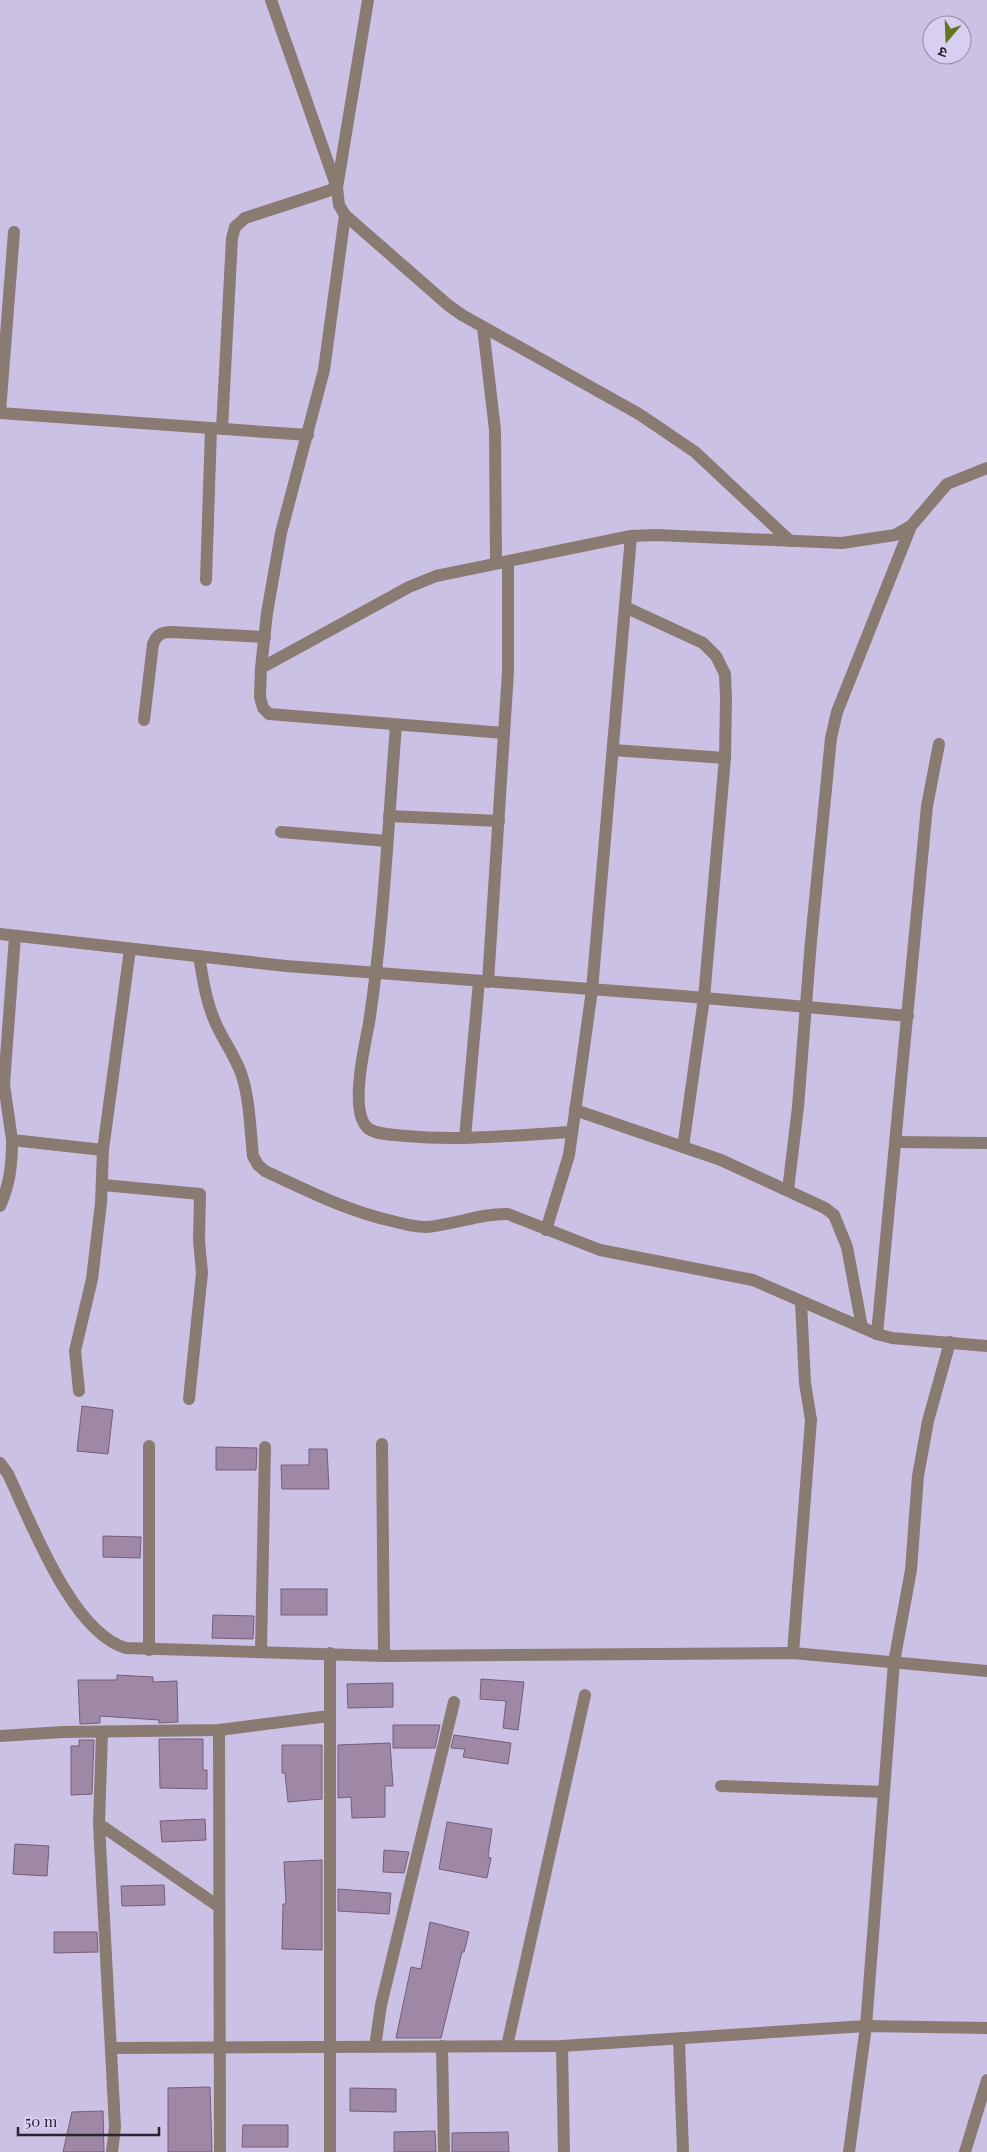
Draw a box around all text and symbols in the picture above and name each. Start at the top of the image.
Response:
north arrow [922,15,972,65]
text: उ [935,42,950,63]
scale bar [18,2104,159,2136]
text: 50 m [25,2111,58,2131]

